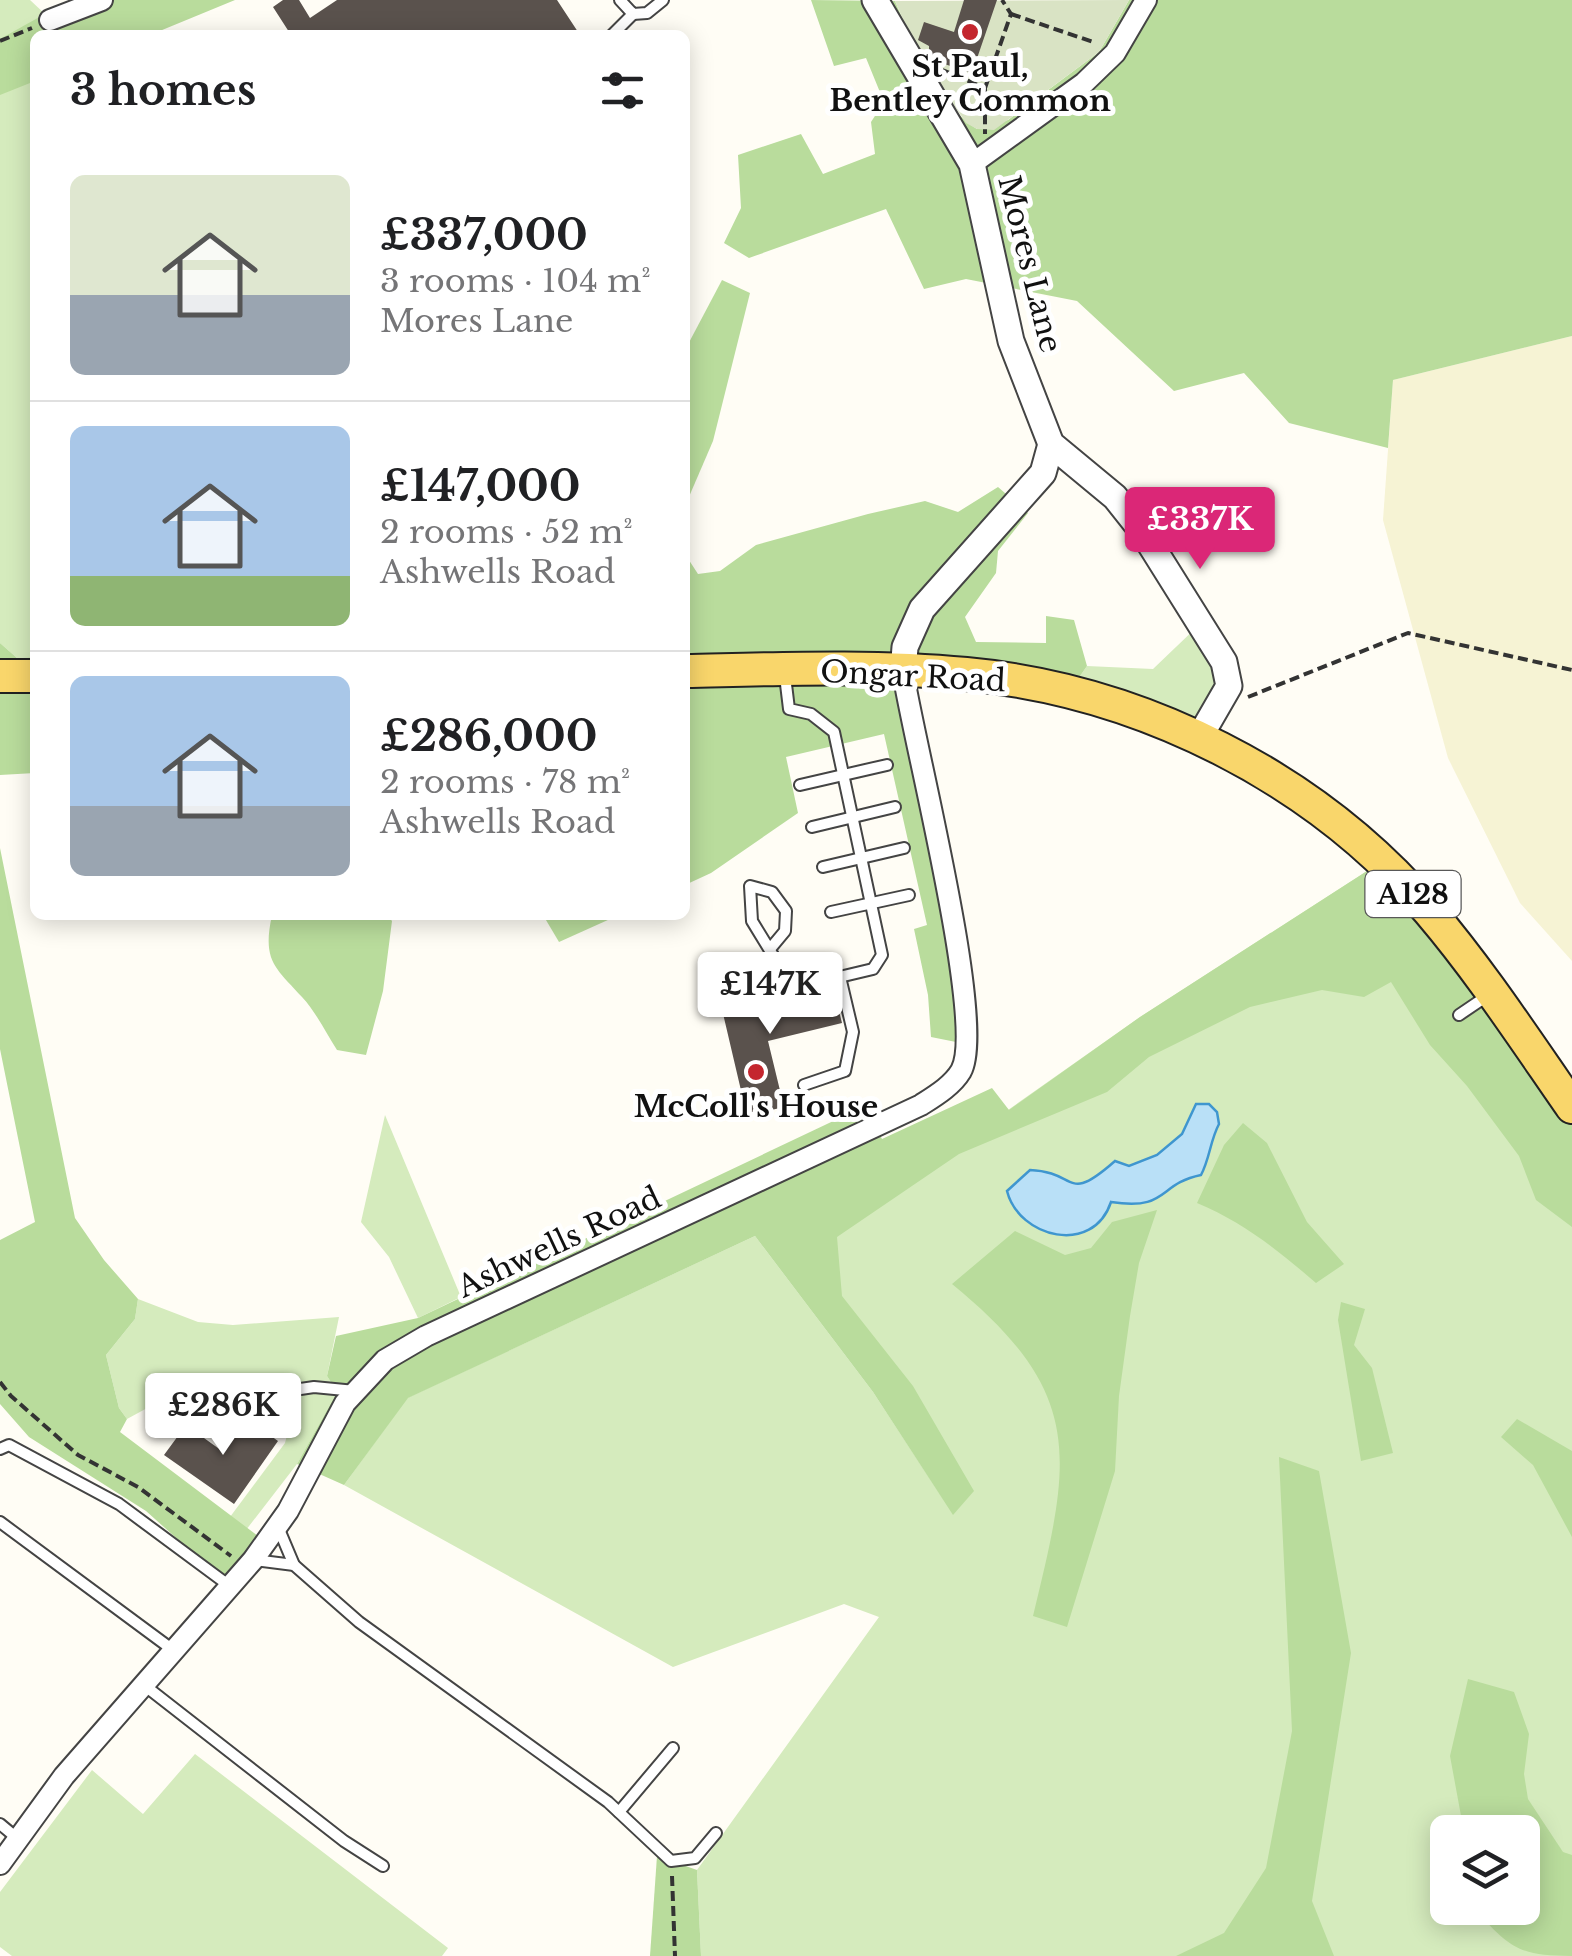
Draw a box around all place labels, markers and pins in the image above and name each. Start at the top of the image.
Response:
marker: St Paul, Bentley Common [959,21,981,43]
place label: St Paul, Bentley Common [829,48,1111,119]
pin: £337K [1130,487,1270,572]
pin: £147K [700,952,840,1037]
marker: McColl's House [745,1061,767,1083]
place label: McColl's House [634,1088,878,1125]
pin: £286K [153,1373,293,1458]

